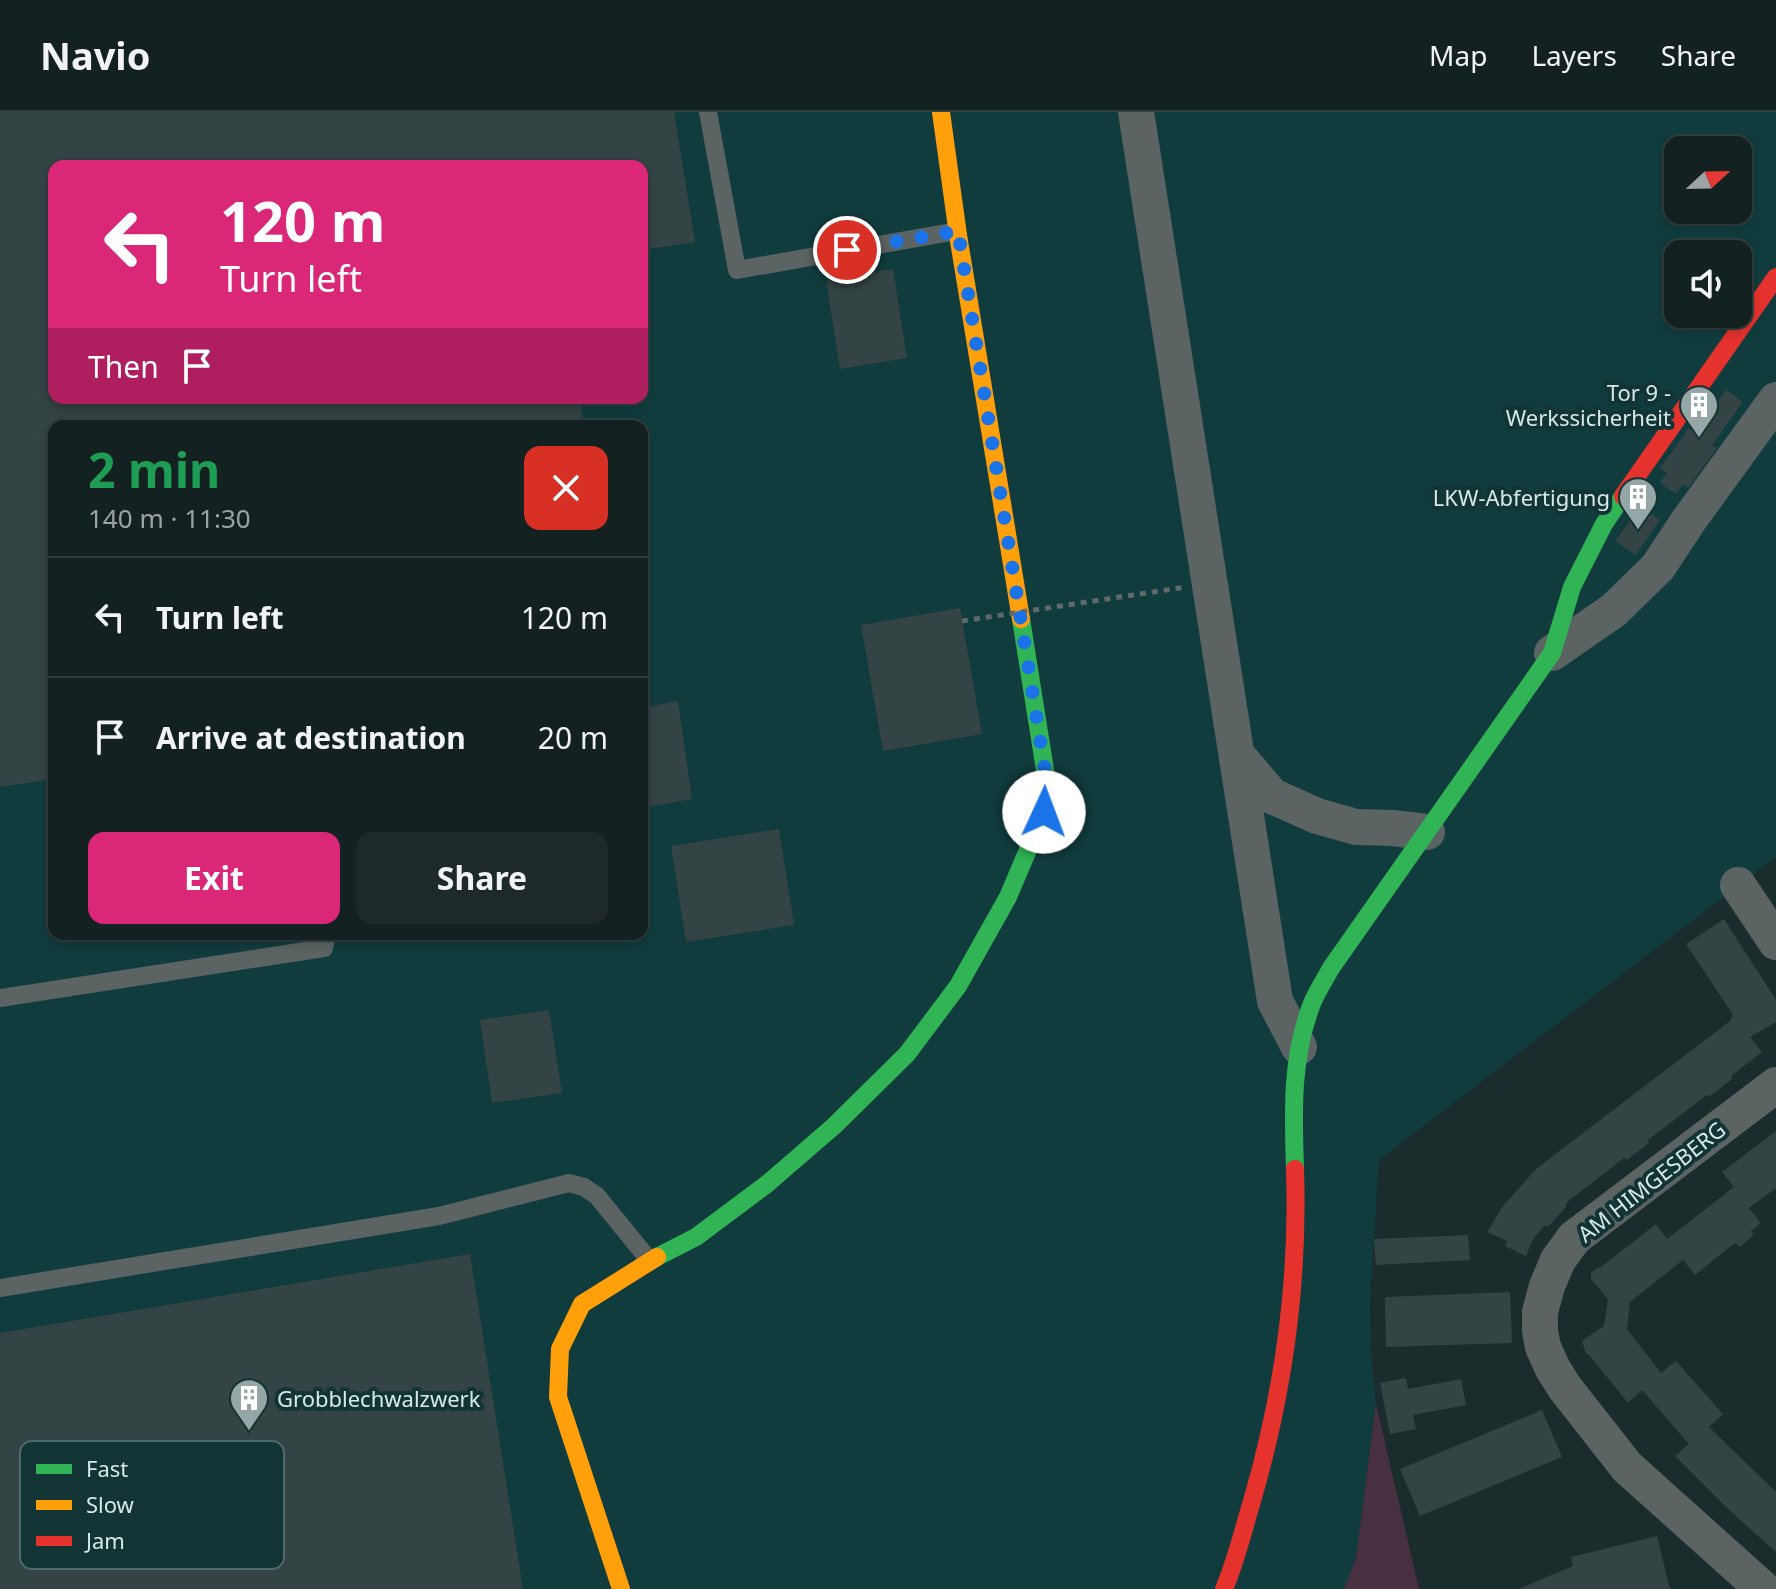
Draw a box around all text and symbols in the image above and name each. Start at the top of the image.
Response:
text: Navio [40,29,150,81]
text: Map [1429,36,1487,74]
text: Layers [1531,36,1617,74]
text: Share [1661,36,1736,74]
north arrow [1664,136,1752,224]
map controls [1664,136,1752,328]
text: 120 m [220,182,385,258]
icon: left [88,192,192,296]
pin [813,216,881,284]
icon: arrive [825,228,869,272]
button: sound [1664,240,1752,328]
text: Turn left [220,254,362,303]
icon: arrive [175,344,219,388]
text: Then [88,346,159,387]
place label: Tor 9 - Werkssicherheit [1506,377,1671,432]
building icon: Tor 9 - Werkssicherheit [1678,384,1720,439]
text: 2 min [88,437,220,502]
button: close [524,446,608,530]
building icon: LKW-Abfertigung [1617,476,1659,531]
place label: LKW-Abfertigung [1433,482,1610,512]
text: 140 m · 11:30 [88,500,251,536]
icon: left [88,595,132,639]
text: Turn left [156,597,284,638]
text: 120 m [521,597,608,638]
icon: arrive [88,715,132,759]
text: Arrive at destination [156,717,466,758]
text: 20 m [538,717,608,758]
position arrow [1002,770,1086,854]
button: Exit [88,832,340,924]
button: Share [356,832,608,924]
street label: AM HIMGESBERG [1571,1114,1731,1248]
building icon: Grobblechwalzwerk [228,1377,270,1432]
place label: Grobblechwalzwerk [277,1383,481,1413]
legend [20,1441,284,1569]
text: Fast [86,1453,128,1483]
text: Slow [86,1489,135,1519]
text: Jam [84,1525,125,1555]

